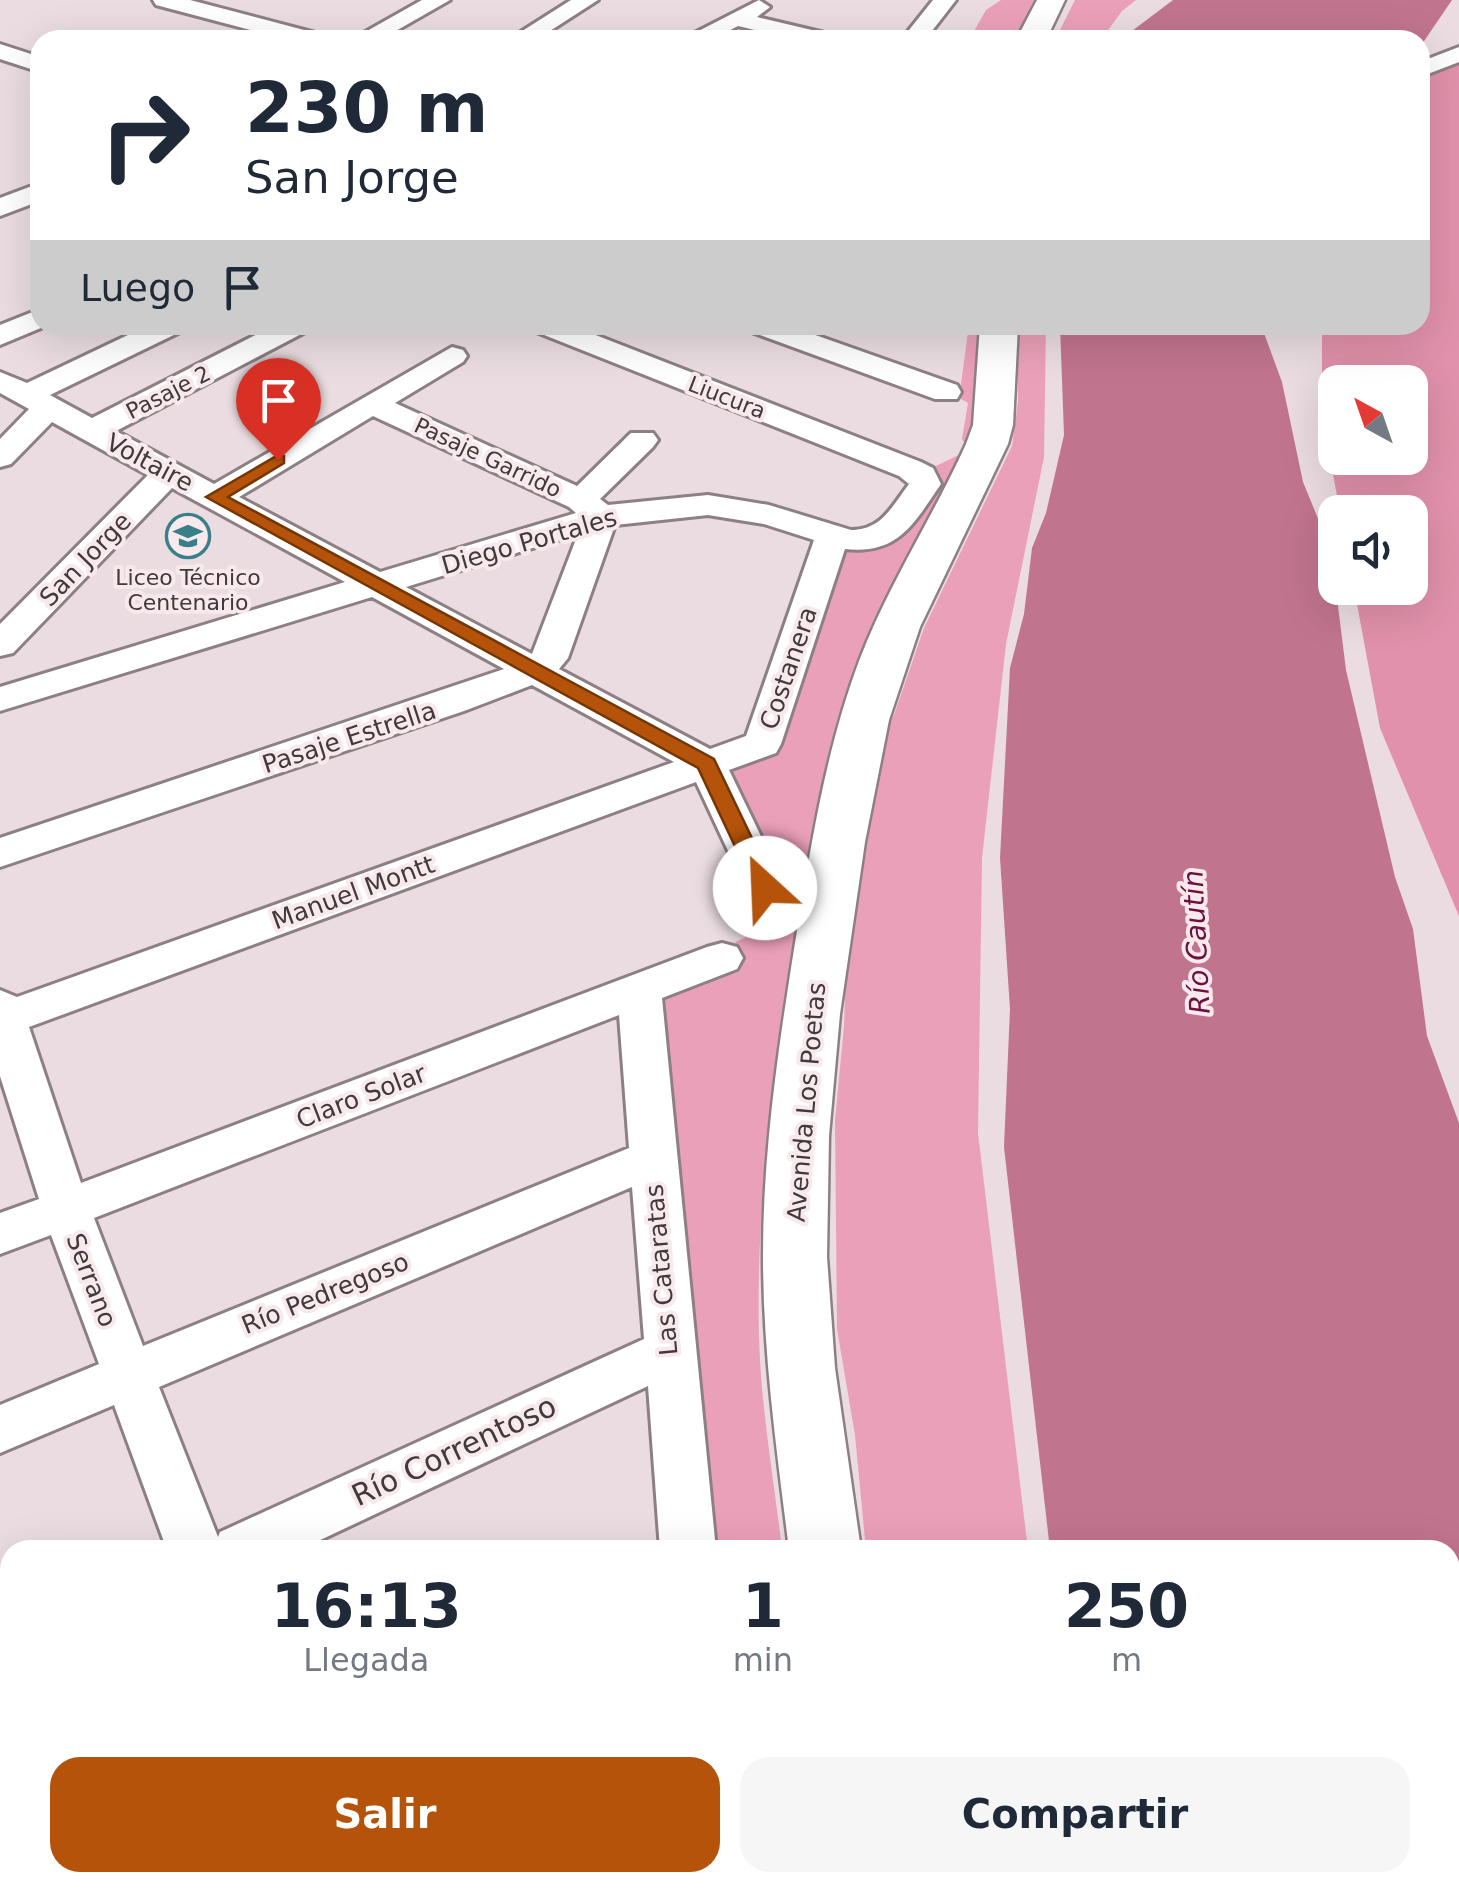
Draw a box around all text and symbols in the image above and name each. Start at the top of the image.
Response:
text: 230 m [245,67,488,149]
icon: right [80,70,210,200]
text: San Jorge [245,151,459,204]
icon: arrive [215,260,270,315]
text: Luego [80,266,195,310]
pin [236,358,321,461]
street label: Pasaje 2 [122,361,215,424]
north arrow [1318,365,1428,475]
map controls [1318,365,1428,605]
street label: Liucura [685,371,769,424]
icon: arrive [251,373,306,428]
street label: Pasaje Garrido [410,412,565,502]
street label: Voltaire [101,427,198,497]
button: sound [1318,495,1428,605]
street label: Diego Portales [438,503,620,580]
street label: San Jorge [34,507,137,612]
school or university icon: Liceo Técnico Centenario [165,513,211,559]
place label: Liceo Técnico Centenario [115,565,261,615]
street label: Costanera [754,603,823,733]
street label: Pasaje Estrella [259,696,440,779]
position arrow [713,836,817,940]
street label: Manuel Montt [268,850,439,935]
water label: Río Cautín [1176,869,1217,1015]
street label: Avenida Los Poetas [782,981,831,1223]
street label: Claro Solar [292,1058,431,1134]
street label: Las Cataratas [640,1183,683,1357]
street label: Serrano [60,1229,123,1331]
street label: Río Pedregoso [237,1247,413,1340]
street label: Río Correntoso [346,1388,562,1513]
text: 16:13 [271,1571,462,1641]
text: 1 [742,1571,784,1641]
text: 250 [1064,1571,1189,1641]
text: Llegada [303,1641,429,1679]
text: min [733,1641,793,1679]
text: m [1111,1641,1142,1679]
button: Salir [50,1757,720,1872]
button: Compartir [740,1757,1410,1872]

